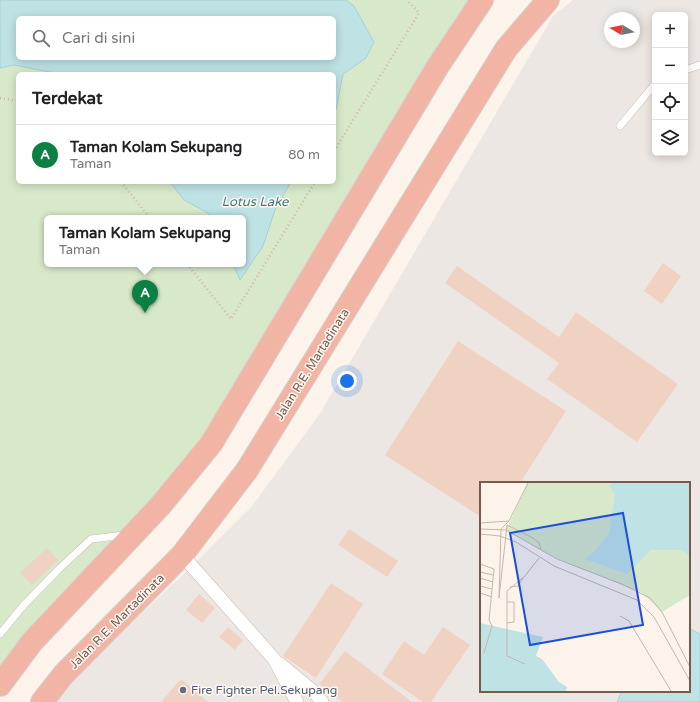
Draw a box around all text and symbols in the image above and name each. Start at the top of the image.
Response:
north arrow [604,12,640,48]
map controls [652,12,688,156]
button: + [652,12,688,48]
search box [16,16,336,60]
icon: search [30,27,52,49]
text: Cari di sini [62,29,135,47]
button: − [652,48,688,84]
button: locate [652,84,688,120]
text: Terdekat [32,88,102,109]
button: layers [652,120,688,156]
text: Taman Kolam Sekupang [70,138,242,156]
text: A [40,147,50,163]
text: 80 m [288,147,320,163]
text: Taman [70,156,111,172]
water label: Lotus Lake [222,194,289,210]
popup [44,215,246,267]
text: Taman Kolam Sekupang [59,224,231,242]
text: Taman [59,242,100,258]
pin: A [132,280,158,313]
street label: Jalan R.E. Martadinata [272,306,352,422]
your location [337,371,357,391]
inset map [480,482,690,692]
street label: Jalan R.E. Martadinata [67,571,167,671]
place label: Fire Fighter Pel.Sekupang [191,683,337,697]
marker: Fire Fighter Pel.Sekupang [178,685,188,695]

